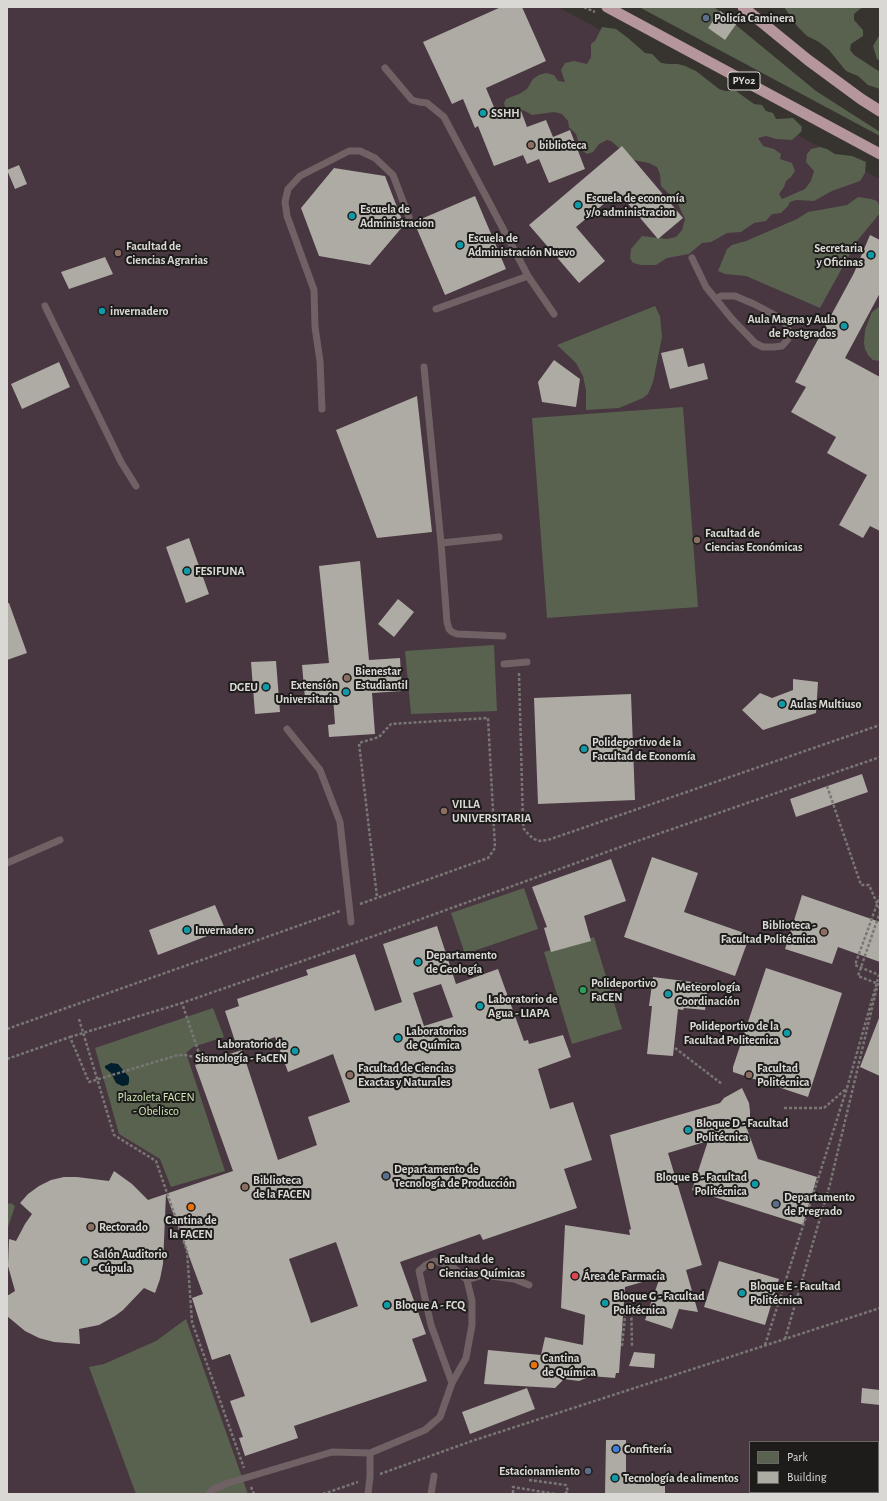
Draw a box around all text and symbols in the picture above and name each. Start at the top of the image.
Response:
place label: Policía Caminera [714,11,794,25]
marker: Policía Caminera [701,13,711,23]
road number: PY02 [728,72,760,90]
place label: SSHH [491,106,520,120]
marker: SSHH [478,108,488,118]
place label: biblioteca [539,138,587,152]
marker: biblioteca [526,140,536,150]
place label: Escuela de economía y/o administracion [586,191,685,219]
marker: Escuela de economía y/o administracion [573,200,583,210]
place label: Escuela de Administracion [360,202,434,230]
marker: Escuela de Administracion [347,211,357,221]
place label: Escuela de Administración Nuevo [468,231,575,259]
place label: Facultad de Ciencias Agrarias [126,239,208,267]
marker: Escuela de Administración Nuevo [455,240,465,250]
place label: Secretaria y Oficinas [814,241,863,269]
marker: Facultad de Ciencias Agrarias [113,248,123,258]
marker: Secretaria y Oficinas [866,250,876,260]
place label: invernadero [110,304,169,318]
marker: invernadero [97,306,107,316]
place label: Aula Magna y Aula de Postgrados [748,312,836,340]
marker: Aula Magna y Aula de Postgrados [839,321,849,331]
place label: Facultad de Ciencias Económicas [705,526,803,554]
marker: Facultad de Ciencias Económicas [692,535,702,545]
place label: FESIFUNA [195,564,245,578]
marker: FESIFUNA [182,566,192,576]
place label: Bienestar Estudiantil [355,664,408,692]
marker: Bienestar Estudiantil [342,673,352,683]
place label: Extensión Universitaria [275,678,338,706]
place label: DGEU [229,680,258,694]
marker: DGEU [261,682,271,692]
marker: Extensión Universitaria [341,687,351,697]
place label: Aulas Multiuso [790,697,861,711]
marker: Aulas Multiuso [777,699,787,709]
place label: Polideportivo de la Facultad de Economía [592,735,696,763]
marker: Polideportivo de la Facultad de Economía [579,744,589,754]
place label: VILLA UNIVERSITARIA [452,797,531,825]
marker: VILLA UNIVERSITARIA [439,806,449,816]
place label: Biblioteca - Facultad Politécnica [721,918,816,946]
place label: Invernadero [195,923,254,937]
marker: Invernadero [182,925,192,935]
marker: Biblioteca - Facultad Politécnica [819,927,829,937]
place label: Departamento de Geología [426,948,497,976]
marker: Departamento de Geología [413,957,423,967]
place label: Polideportivo FaCEN [591,976,656,1004]
place label: Meteorología Coordinación [676,980,741,1008]
marker: Polideportivo FaCEN [578,985,588,995]
marker: Meteorología Coordinación [663,989,673,999]
place label: Laboratorio de Agua - LIAPA [488,992,558,1020]
marker: Laboratorio de Agua - LIAPA [475,1001,485,1011]
place label: Polideportivo de la Facultad Politecnica [684,1019,779,1047]
place label: Laboratorios de Química [406,1024,467,1052]
marker: Polideportivo de la Facultad Politecnica [782,1028,792,1038]
marker: Laboratorios de Química [393,1033,403,1043]
place label: Laboratorio de Sismología - FaCEN [195,1037,287,1065]
marker: Laboratorio de Sismología - FaCEN [290,1046,300,1056]
place label: Facultad de Ciencias Exactas y Naturales [358,1061,454,1089]
place label: Facultad Politécnica [757,1061,809,1089]
marker: Facultad de Ciencias Exactas y Naturales [345,1070,355,1080]
marker: Facultad Politécnica [744,1070,754,1080]
park label: Plazoleta FACEN - Obelisco [117,1090,195,1118]
place label: Bloque D - Facultad Politécnica [696,1116,788,1144]
marker: Bloque D - Facultad Politécnica [683,1125,693,1135]
place label: Departamento de Tecnología de Producción [394,1162,515,1190]
place label: Bloque B - Facultad Politécnica [656,1170,747,1198]
marker: Departamento de Tecnología de Producción [381,1171,391,1181]
place label: Biblioteca de la FACEN [253,1173,310,1201]
marker: Bloque B - Facultad Politécnica [750,1179,760,1189]
marker: Biblioteca de la FACEN [240,1182,250,1192]
place label: Departamento de Pregrado [784,1190,855,1218]
marker: Departamento de Pregrado [771,1199,781,1209]
marker: Cantina de la FACEN [186,1202,196,1212]
place label: Cantina de la FACEN [165,1213,217,1241]
place label: Rectorado [99,1220,148,1234]
marker: Rectorado [86,1222,96,1232]
place label: Salón Auditorio - Cúpula [93,1247,167,1275]
place label: Facultad de Ciencias Químicas [439,1252,525,1280]
marker: Salón Auditorio - Cúpula [80,1256,90,1266]
marker: Facultad de Ciencias Químicas [426,1261,436,1271]
place label: Área de Farmacia [583,1269,665,1283]
marker: Área de Farmacia [570,1271,580,1281]
place label: Bloque E - Facultad Politécnica [750,1279,841,1307]
marker: Bloque E - Facultad Politécnica [737,1288,747,1298]
place label: Bloque G - Facultad Politécnica [613,1289,705,1317]
place label: Bloque A - FCQ [395,1298,465,1312]
marker: Bloque G - Facultad Politécnica [600,1298,610,1308]
marker: Bloque A - FCQ [382,1300,392,1310]
place label: Cantina de Química [542,1351,596,1379]
marker: Cantina de Química [529,1360,539,1370]
legend [749,1441,879,1493]
place label: Confitería [624,1442,672,1456]
marker: Confitería [611,1444,621,1454]
text: Park [787,1451,808,1463]
place label: Estacionamiento [499,1464,580,1478]
marker: Estacionamiento [583,1466,593,1476]
place label: Tecnología de alimentos [623,1471,739,1485]
text: Building [787,1471,827,1483]
marker: Tecnología de alimentos [610,1473,620,1483]

